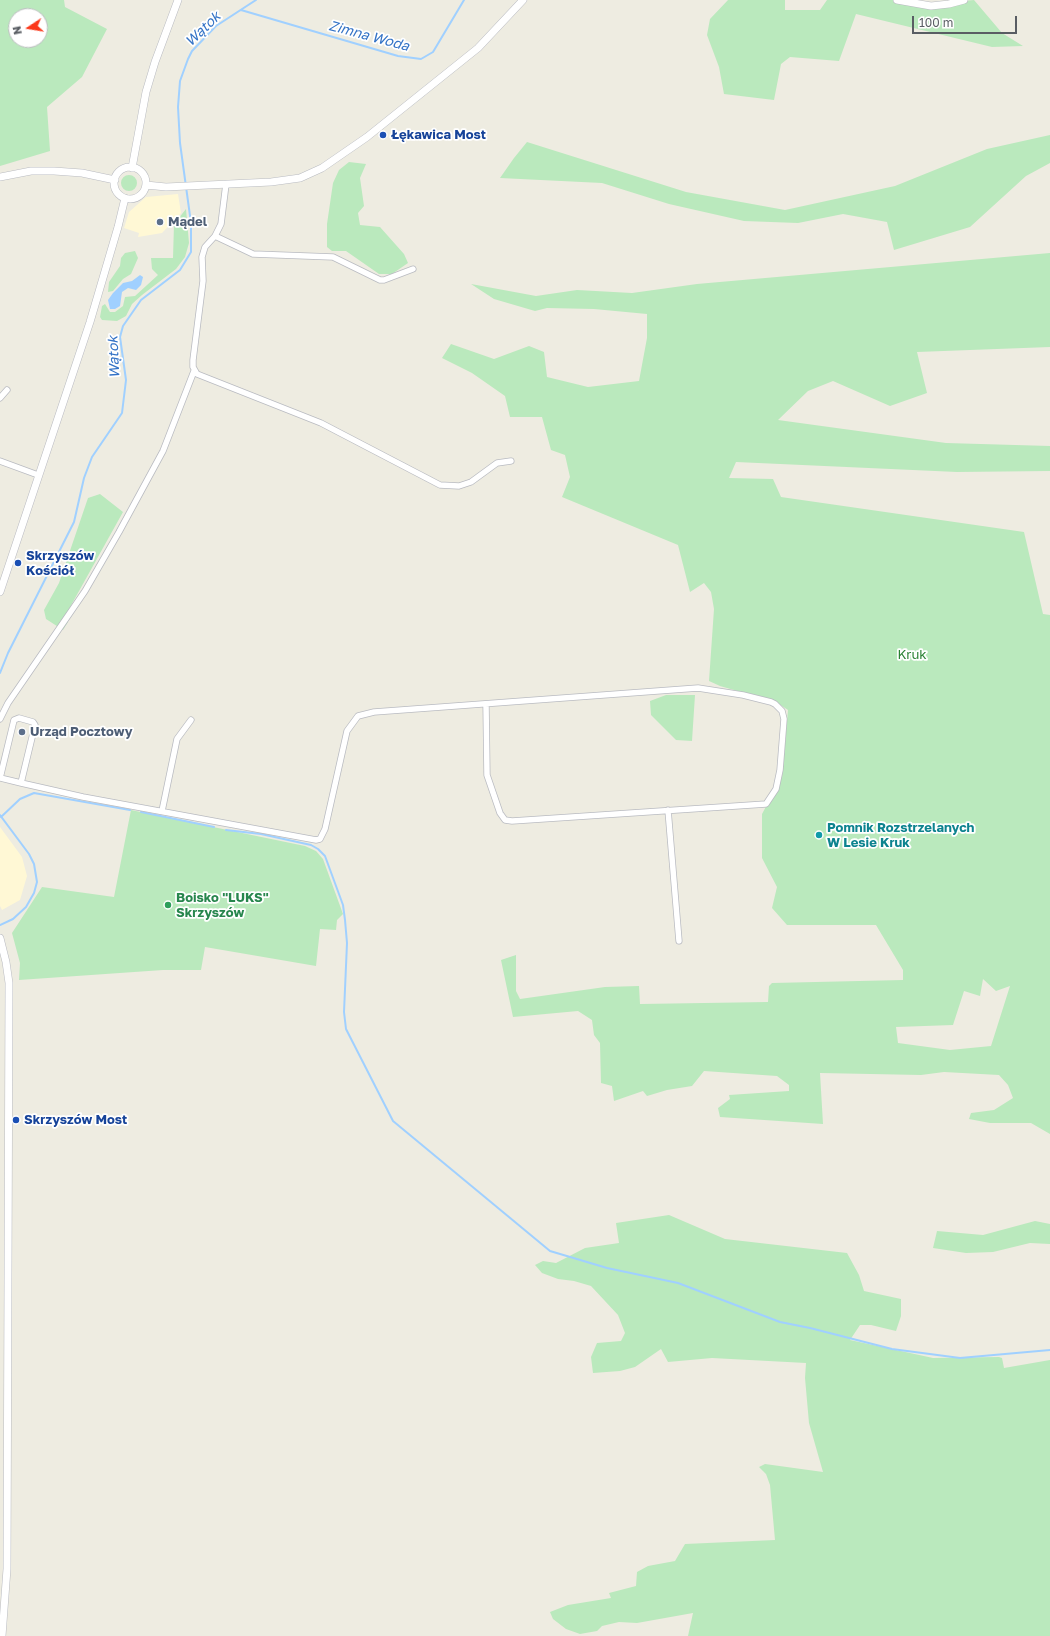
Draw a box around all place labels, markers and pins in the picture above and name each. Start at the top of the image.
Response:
place label: Łękawica Most [391,127,486,143]
marker: Łękawica Most [378,130,388,140]
place label: Mądel [168,214,207,230]
marker: Mądel [155,217,165,227]
place label: Skrzyszów Kościół [26,548,94,579]
marker: Skrzyszów Kościół [13,558,23,568]
place label: Urząd Pocztowy [30,724,133,740]
marker: Urząd Pocztowy [17,727,27,737]
place label: Pomnik Rozstrzelanych W Lesie Kruk [827,820,974,851]
marker: Pomnik Rozstrzelanych W Lesie Kruk [814,830,824,840]
place label: Boisko "LUKS" Skrzyszów [176,890,269,921]
marker: Boisko "LUKS" Skrzyszów [163,900,173,910]
place label: Skrzyszów Most [24,1112,127,1128]
marker: Skrzyszów Most [11,1115,21,1125]

